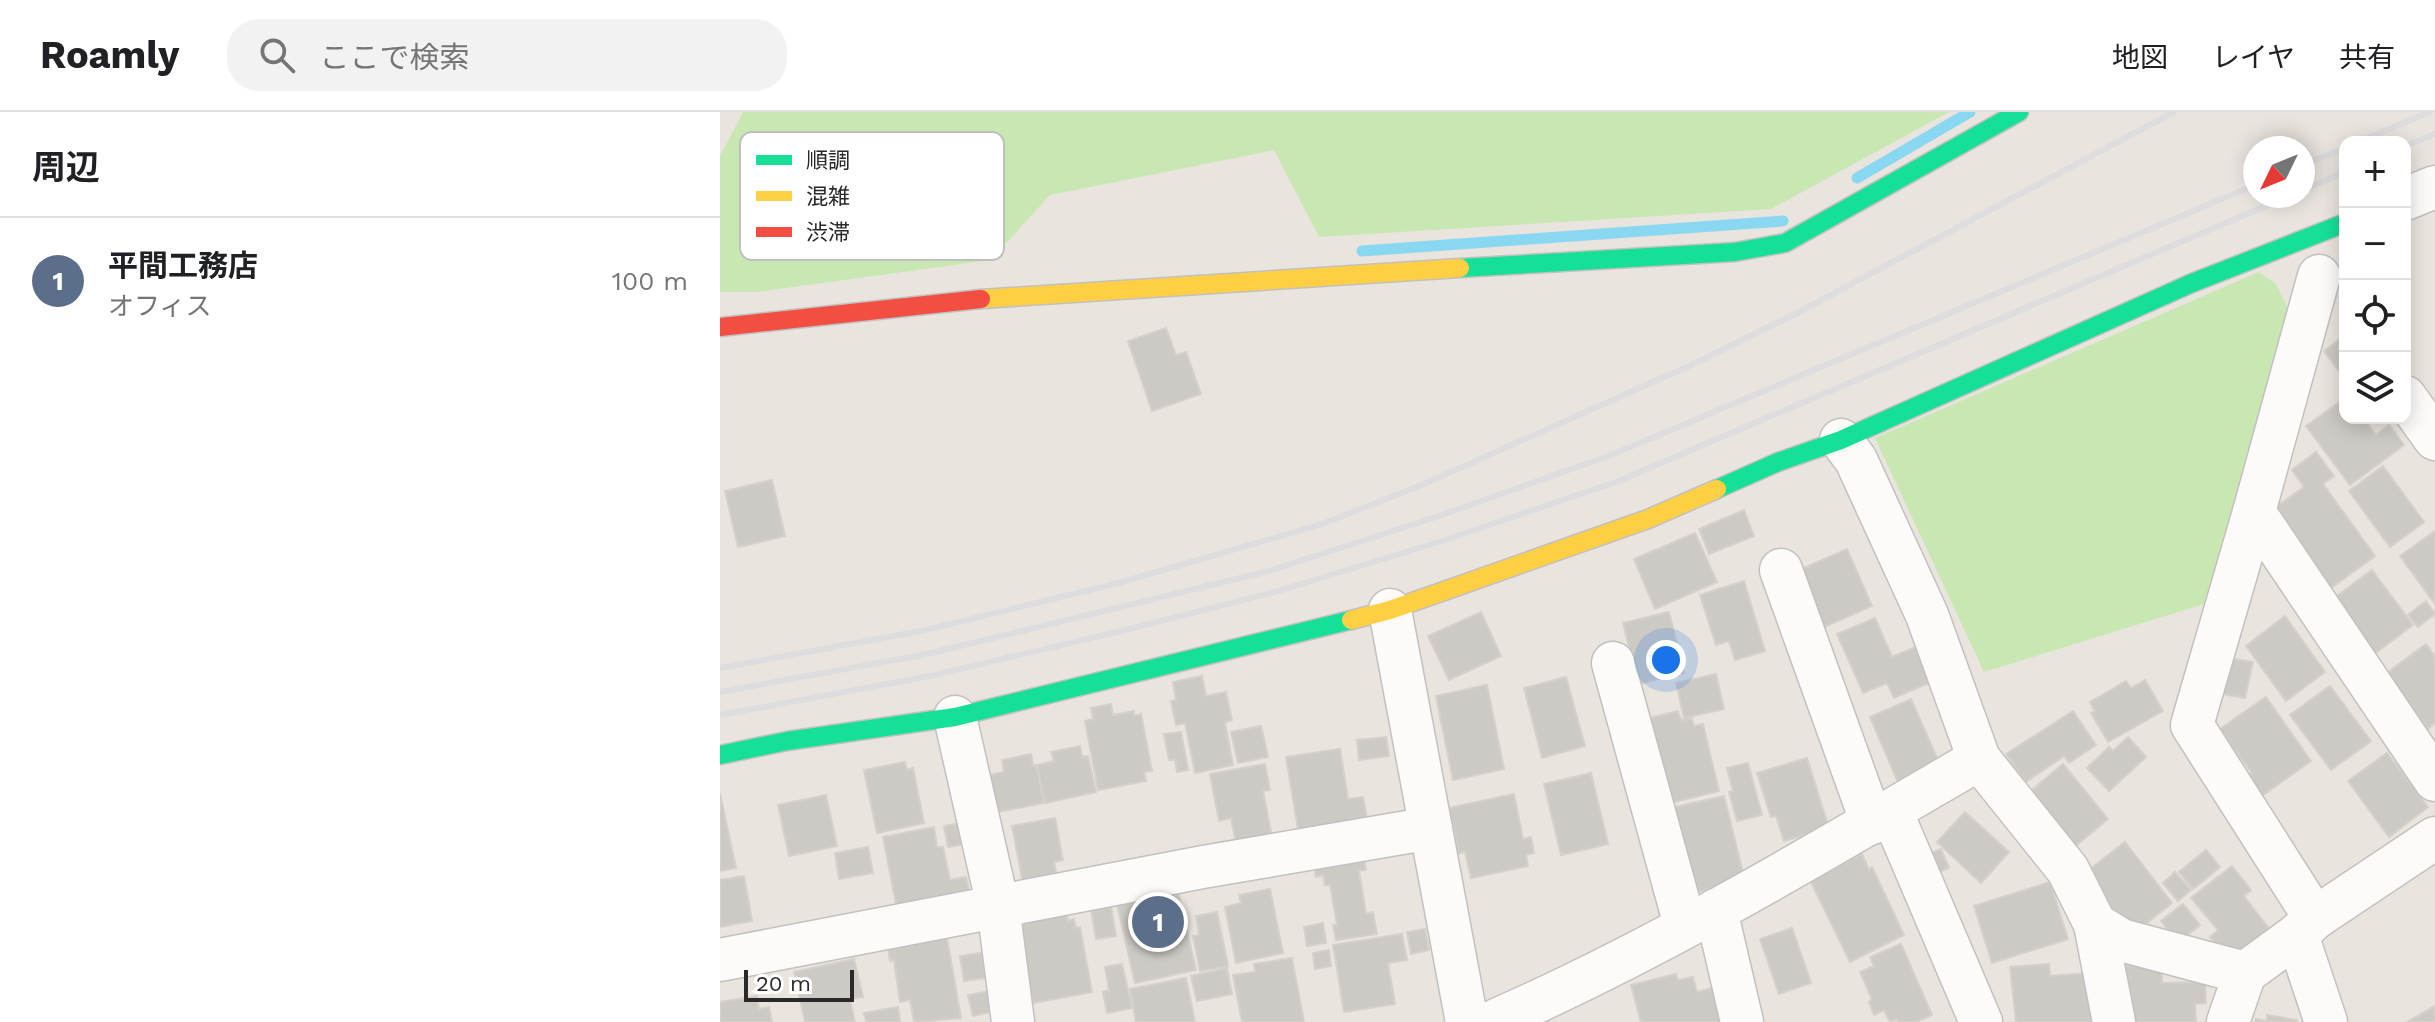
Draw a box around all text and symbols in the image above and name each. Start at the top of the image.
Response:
search box [227,19,787,91]
text: Roamly [40,33,179,77]
icon: search [255,33,299,77]
text: ここで検索 [319,40,469,75]
text: 地図 [2112,41,2168,74]
text: レイヤ [2212,41,2295,74]
text: 共有 [2339,41,2395,74]
legend [740,132,1004,260]
north arrow [2243,136,2315,208]
map controls [2339,136,2411,424]
button: + [2339,136,2411,208]
text: 周辺 [32,147,100,187]
text: 順調 [806,148,850,173]
text: 混雑 [806,184,850,209]
button: − [2339,208,2411,280]
text: 渋滞 [806,220,850,245]
text: 平間工務店 [108,248,258,283]
text: 1 [52,266,64,296]
text: 100 m [612,266,688,296]
button: locate [2339,280,2411,352]
text: オフィス [108,291,211,321]
button: layers [2339,352,2411,424]
your location [1646,640,1686,680]
pin: 1 [1132,892,1184,952]
scale bar [744,966,854,1002]
text: 20 m [756,971,811,996]

